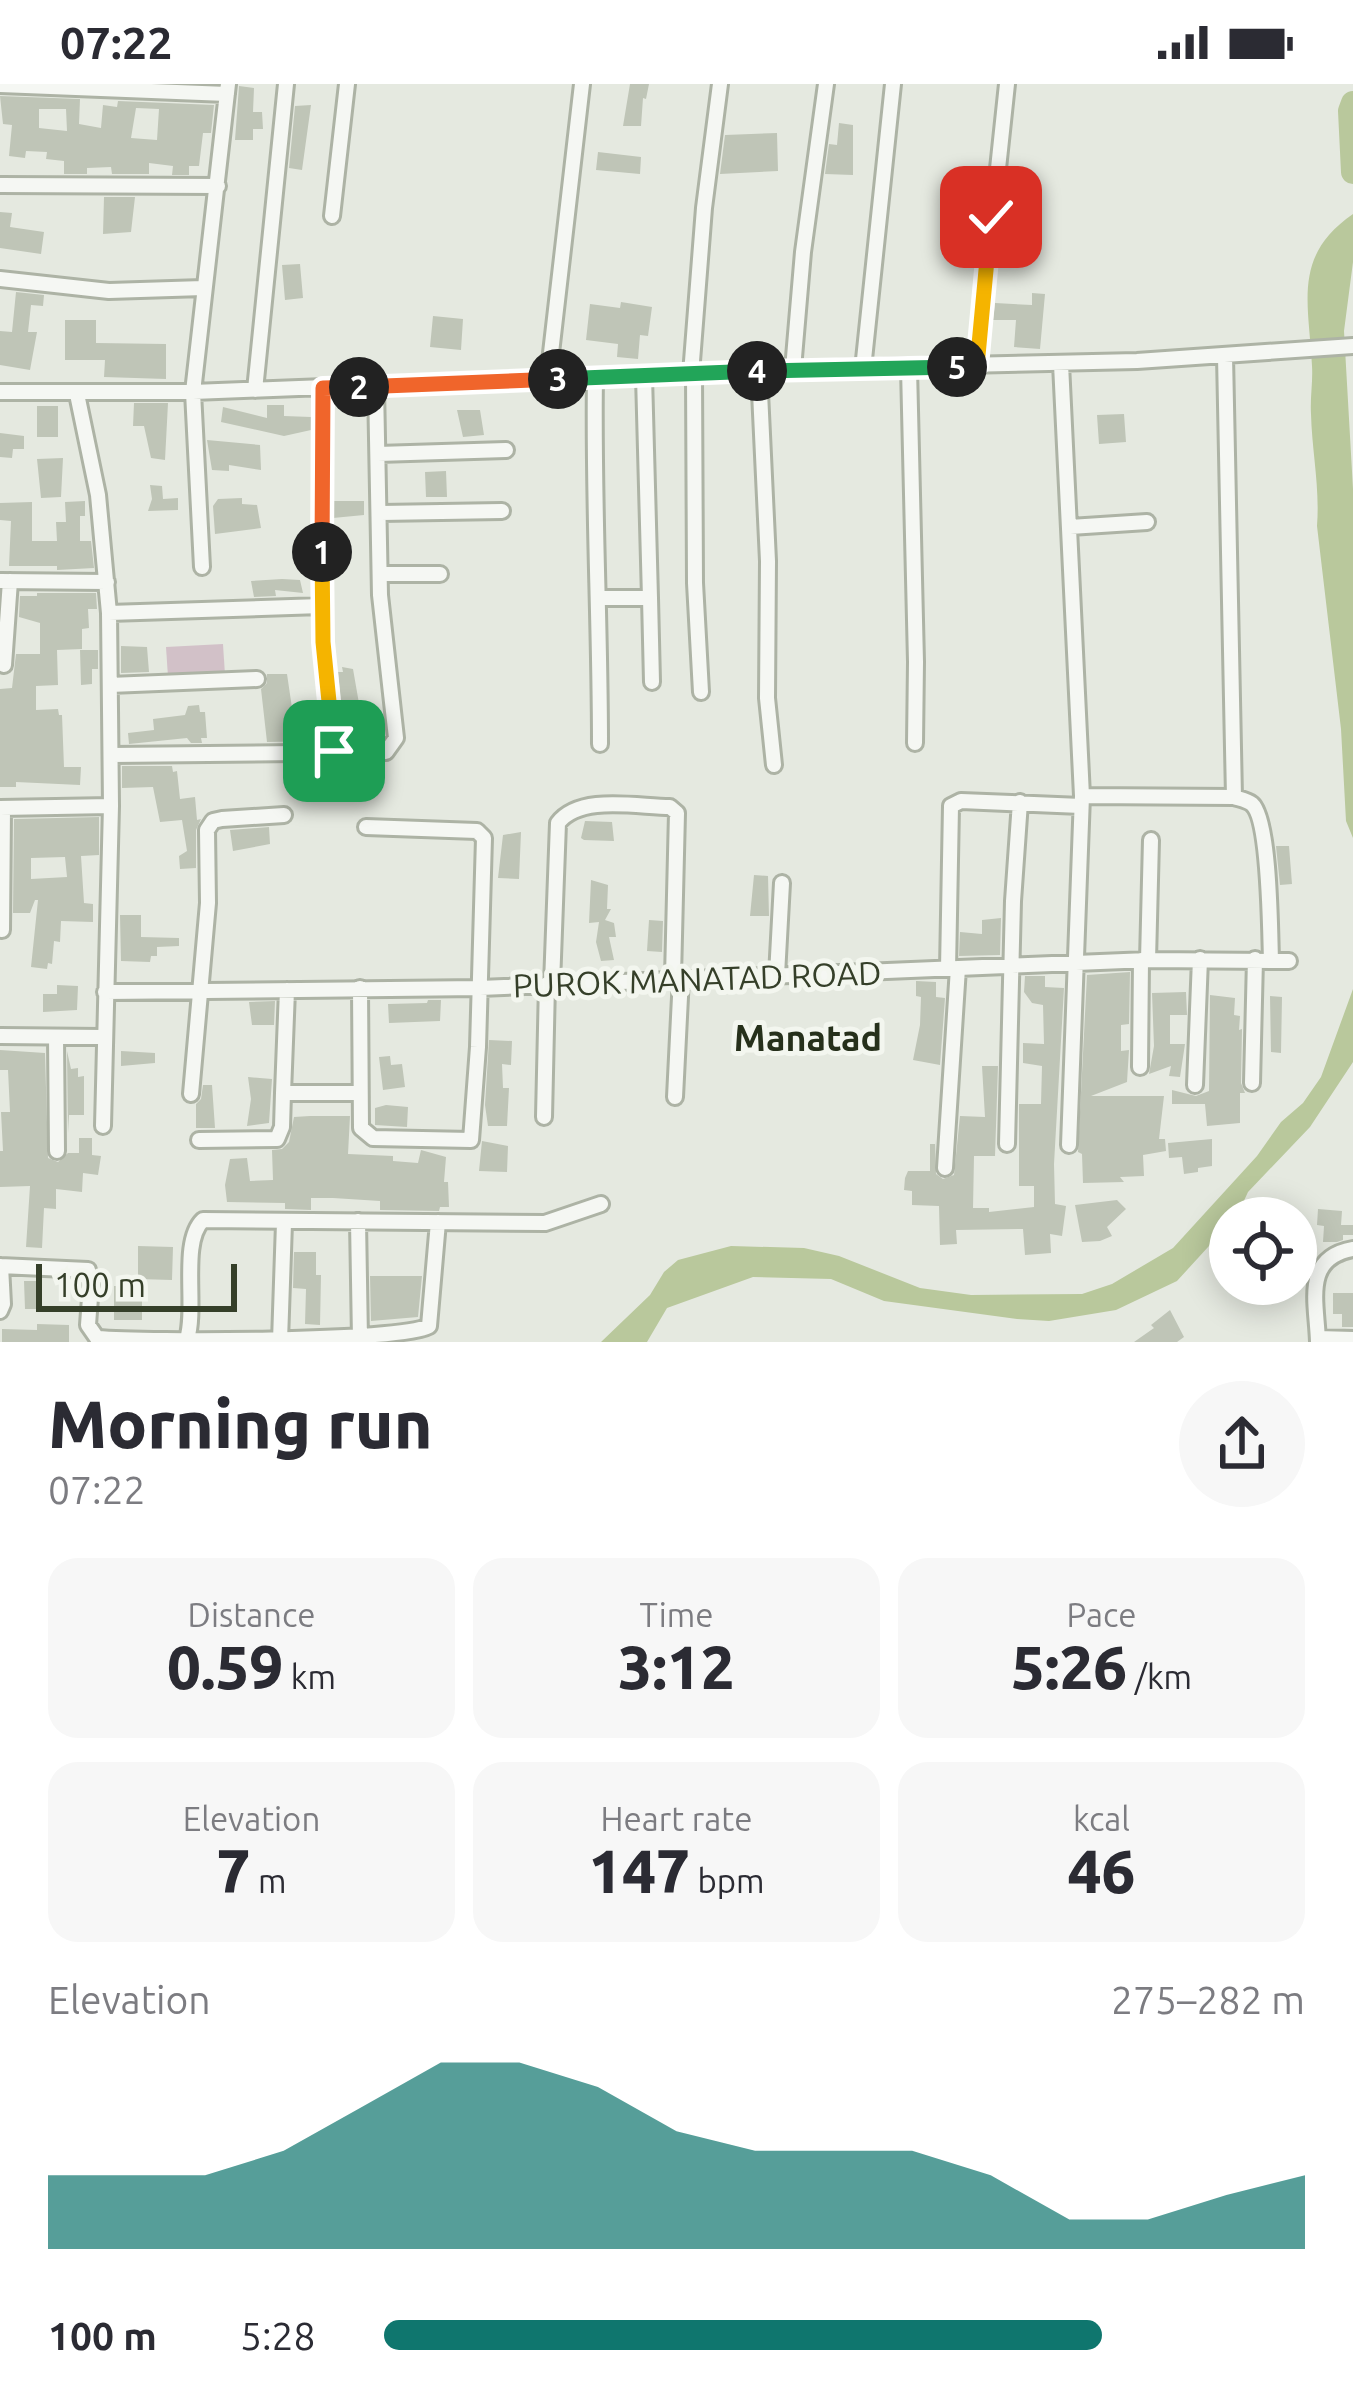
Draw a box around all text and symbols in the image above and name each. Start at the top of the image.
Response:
text: 07:22 [60,17,173,68]
pin [940,166,1042,268]
icon: check [958,184,1024,250]
pin: 5 [927,337,987,397]
pin: 4 [727,341,787,401]
text: 5 [948,348,966,385]
pin: 3 [528,349,588,409]
text: 4 [748,352,766,389]
pin: 2 [329,357,389,417]
text: 3 [549,360,567,397]
text: 2 [350,368,368,405]
pin: 1 [292,522,352,582]
text: 1 [313,533,331,570]
pin [283,700,385,802]
icon: arrive [301,718,367,784]
street label: PUROK MANATAD ROAD [512,954,882,1003]
district label: Manatad [734,1017,882,1058]
map controls [1209,1197,1317,1305]
button: locate [1209,1197,1317,1305]
scale bar [36,1258,237,1311]
text: 100 m [54,1266,146,1303]
button: share [1179,1381,1305,1507]
text: Morning run [48,1386,433,1460]
text: 07:22 [48,1468,146,1511]
text: Distance [188,1596,315,1633]
text: Time [640,1596,713,1633]
text: Pace [1067,1596,1136,1633]
text: 0.59 [167,1633,283,1700]
text: 3:12 [618,1633,735,1700]
text: 5:26 [1011,1633,1127,1700]
text: km [283,1658,336,1695]
text: /km [1127,1658,1192,1695]
text: Elevation [183,1800,320,1837]
text: Heart rate [601,1800,752,1837]
text: kcal [1073,1800,1130,1837]
text: 7 [217,1837,250,1904]
text: 147 [588,1837,690,1904]
text: 46 [1068,1837,1135,1904]
text: m [250,1862,286,1899]
text: bpm [690,1862,765,1899]
text: Elevation [48,1978,211,2021]
text: 275–282 m [1111,1978,1305,2021]
text: 100 m [48,2314,157,2357]
text: 5:28 [240,2314,316,2357]

